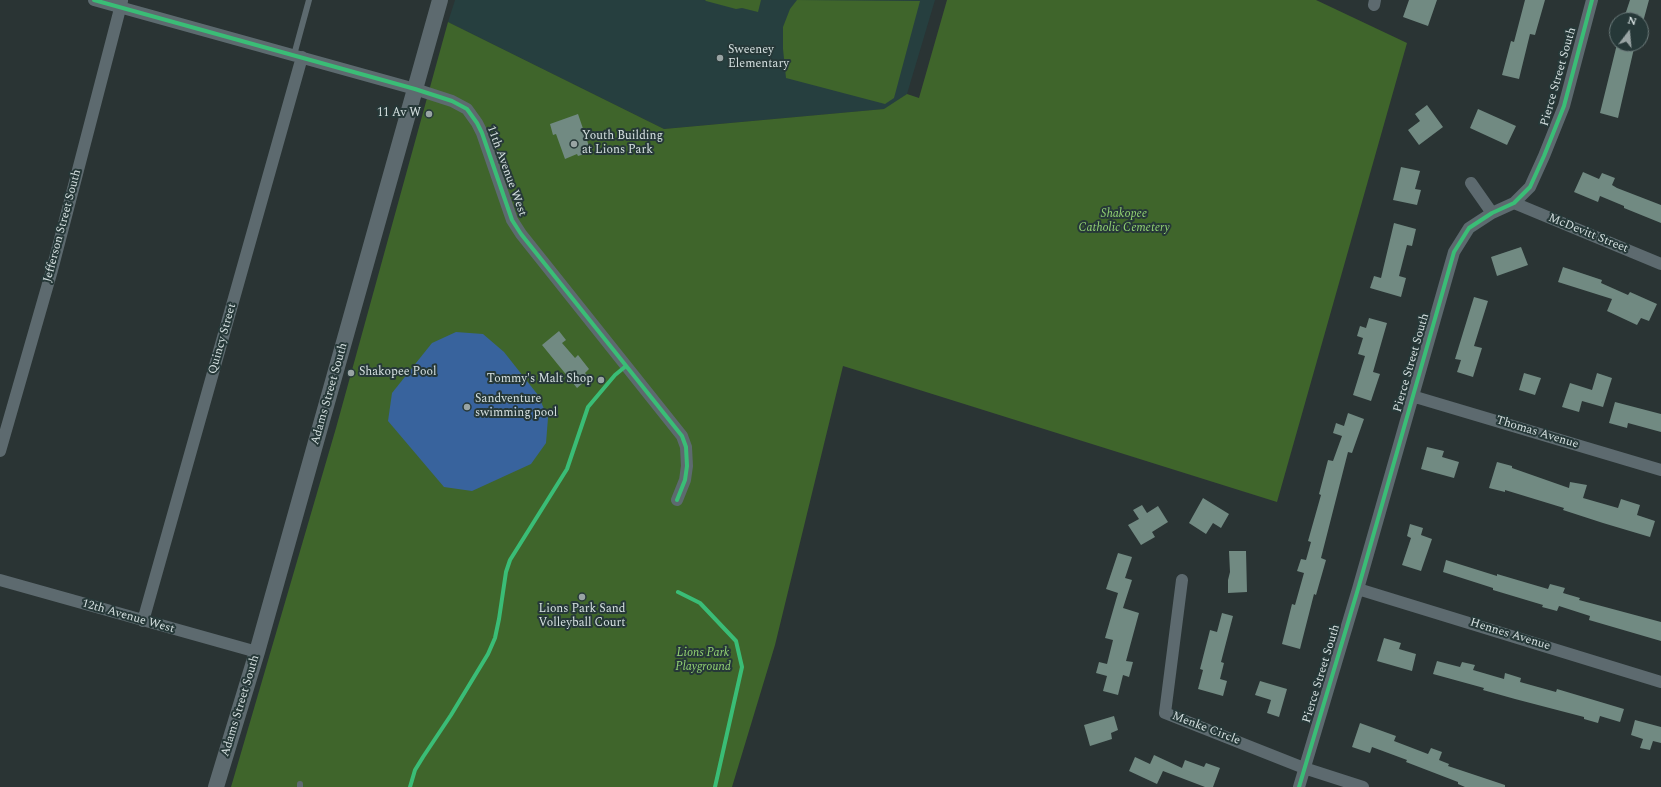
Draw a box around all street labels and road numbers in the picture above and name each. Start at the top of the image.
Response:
street label: Pierce Street South [1538,26,1580,128]
street label: 11th Avenue West [483,124,529,218]
street label: Jefferson Street South [41,168,85,284]
street label: McDevitt Street [1546,211,1630,257]
street label: Quincy Street [206,302,240,376]
street label: Pierce Street South [1391,312,1433,414]
street label: Adams Street South [309,341,351,447]
street label: Thomas Avenue [1494,414,1580,452]
street label: 12th Avenue West [80,597,176,637]
street label: Hennes Avenue [1468,616,1552,654]
street label: Pierce Street South [1300,623,1344,725]
street label: Adams Street South [219,654,263,758]
street label: Menke Circle [1170,709,1242,749]

